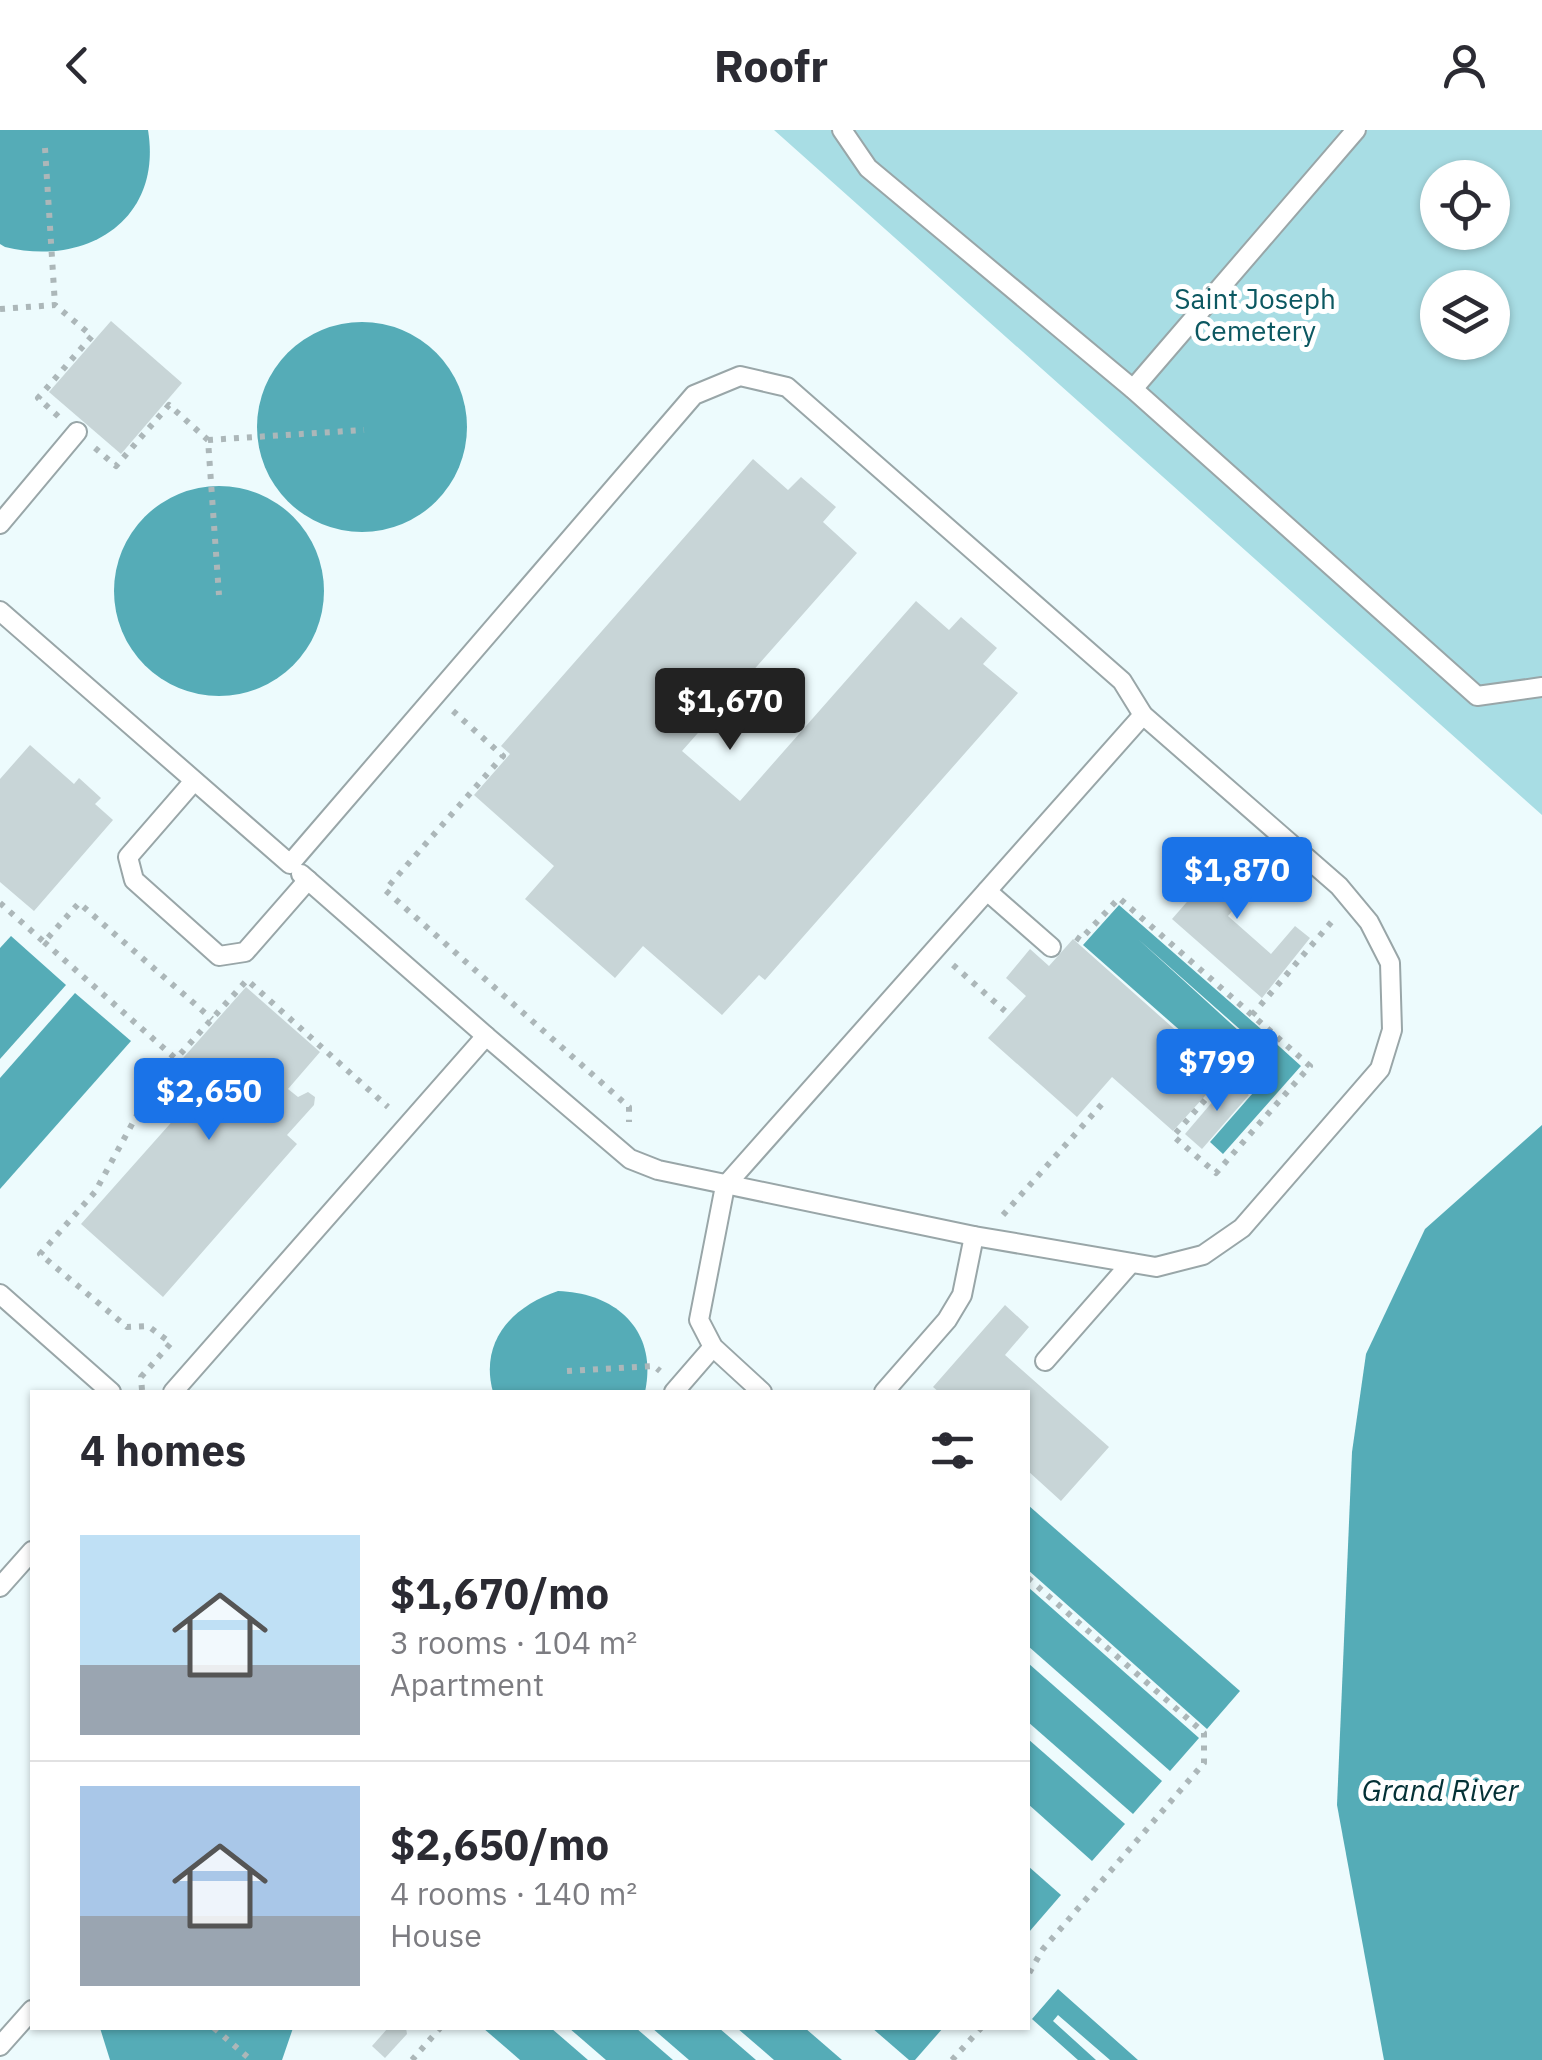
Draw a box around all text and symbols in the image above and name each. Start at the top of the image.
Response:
text: Roofr [714,36,828,94]
icon: back [50,38,105,93]
icon: person [1437,38,1492,93]
map controls [1420,160,1510,360]
button: locate [1420,160,1510,250]
button: layers [1420,270,1510,360]
park label: Saint Joseph Cemetery [1174,280,1336,349]
pin: $1,670 [649,668,811,753]
text: $1,670 [677,679,783,721]
pin: $1,870 [1156,837,1318,922]
text: $1,870 [1184,848,1290,890]
pin: $799 [1158,1029,1276,1114]
text: $799 [1179,1040,1255,1082]
pin: $2,650 [128,1058,290,1143]
text: $2,650 [156,1069,262,1111]
text: 4 homes [80,1423,246,1478]
icon: filters [925,1423,980,1478]
text: $1,670/mo [390,1566,609,1621]
icon: home [160,1575,280,1695]
text: 3 rooms · 104 m² [390,1621,637,1663]
text: Apartment [390,1663,544,1705]
water label: Grand River [1362,1770,1519,1809]
text: $2,650/mo [390,1817,609,1872]
icon: home [160,1826,280,1946]
text: 4 rooms · 140 m² [390,1872,637,1914]
text: House [390,1914,482,1956]

